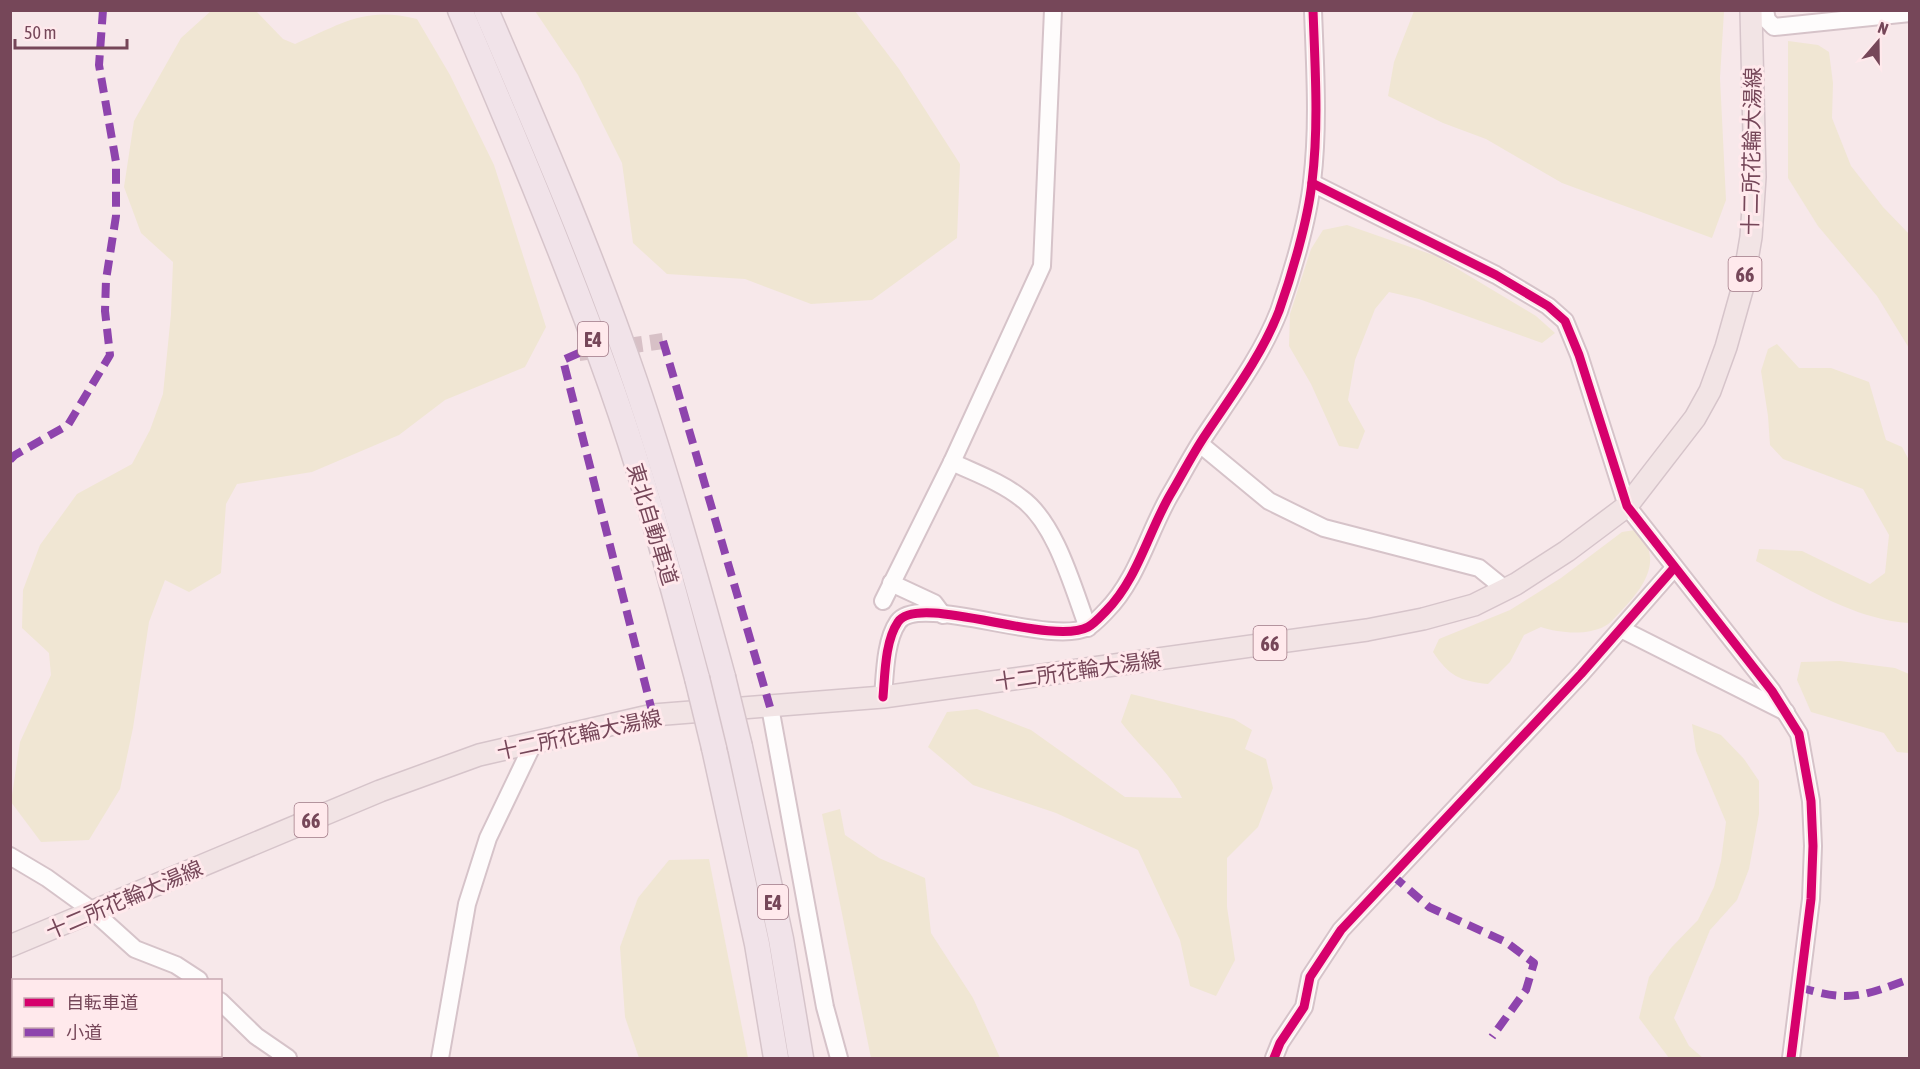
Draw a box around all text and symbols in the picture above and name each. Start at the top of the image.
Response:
scale bar [15,12,128,50]
north arrow [1848,12,1908,72]
text: N [1876,18,1891,38]
text: 50 m [24,22,56,43]
street label: 十二所花輪大湯線 [1738,67,1764,235]
road number: 66 [1728,257,1762,291]
road number: E4 [578,322,608,356]
street label: 東北自動車道 [623,460,683,588]
road number: 66 [1254,626,1286,660]
street label: 十二所花輪大湯線 [993,646,1163,694]
street label: 十二所花輪大湯線 [494,705,664,763]
road number: 66 [294,803,328,837]
street label: 十二所花輪大湯線 [42,855,206,943]
road number: E4 [758,885,788,919]
legend [12,979,222,1057]
text: 自転車道 [66,992,138,1013]
text: 小道 [66,1022,102,1043]

